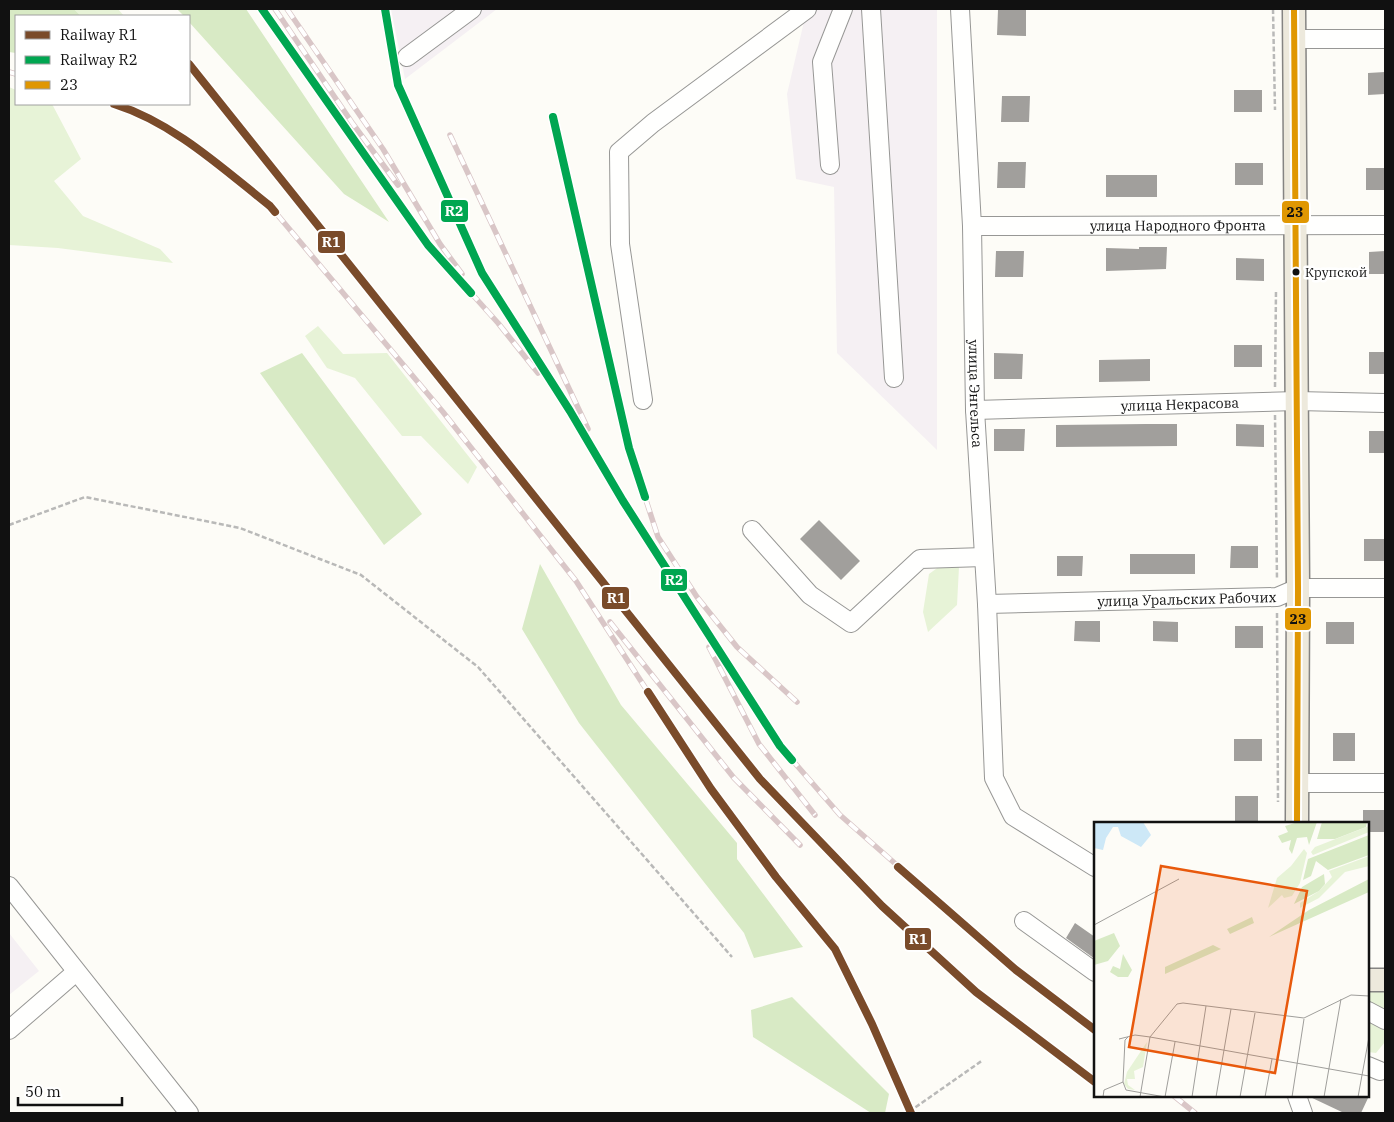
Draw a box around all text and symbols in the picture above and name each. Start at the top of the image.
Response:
legend [15,15,190,105]
text: Railway R1 [60,25,138,44]
text: Railway R2 [60,50,138,69]
text: 23 [60,75,78,94]
line badge: R2 [440,199,469,223]
line badge: 23 [1281,200,1310,224]
text: R2 [445,202,463,220]
text: 23 [1287,203,1303,221]
street label: улица Народного Фронта [1090,216,1266,235]
line badge: R1 [317,230,346,254]
text: R1 [322,233,340,251]
place label: Крупской [1305,264,1367,281]
marker: Крупской [1291,267,1301,277]
street label: улица Энгельса [965,339,986,449]
street label: улица Некрасова [1120,394,1240,415]
line badge: R2 [660,568,688,592]
text: R2 [665,571,683,589]
line badge: R1 [601,586,630,610]
street label: улица Уральских Рабочих [1097,588,1277,610]
text: R1 [607,589,625,607]
line badge: 23 [1284,607,1312,631]
text: 23 [1290,610,1306,628]
inset map [1094,822,1369,1097]
line badge: R1 [904,927,932,951]
text: R1 [909,930,927,948]
scale bar [18,1074,121,1106]
text: 50 m [25,1082,61,1101]

